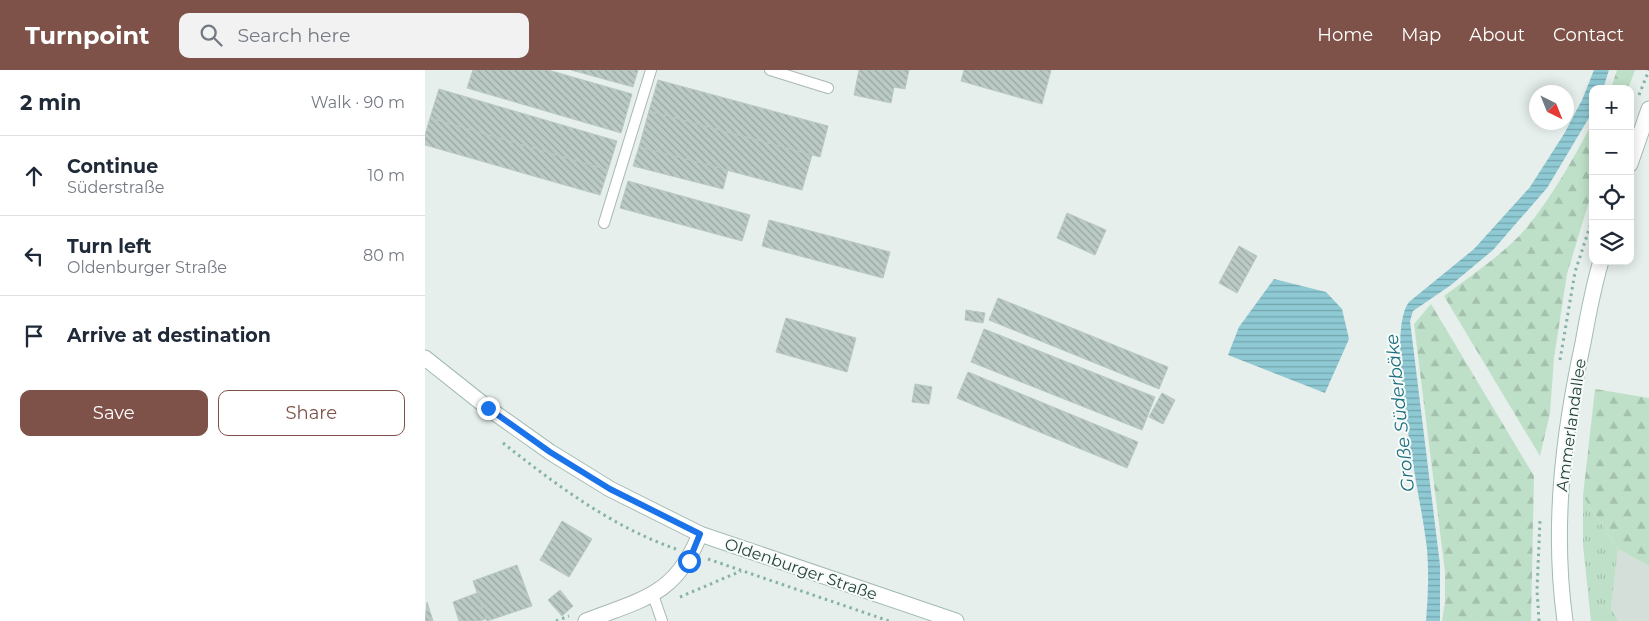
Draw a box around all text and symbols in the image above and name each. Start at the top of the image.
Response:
search box [179,13,529,58]
text: Turnpoint [25,21,149,50]
icon: search [197,21,225,49]
text: Search here [237,24,350,47]
text: Home [1317,24,1373,46]
text: Map [1401,24,1441,46]
text: About [1469,24,1525,46]
text: Contact [1553,24,1624,46]
north arrow [1529,85,1574,130]
map controls [1589,85,1634,265]
button: + [1589,85,1634,130]
text: 2 min [20,90,81,115]
text: Walk · 90 m [311,93,405,112]
button: − [1589,130,1634,175]
text: Continue [67,155,158,178]
icon: ahead [20,162,48,190]
text: 10 m [367,166,405,185]
button: locate [1589,175,1634,220]
text: Süderstraße [67,178,164,197]
button: layers [1589,220,1634,265]
text: Turn left [67,235,152,258]
icon: left [20,242,48,270]
text: 80 m [363,246,405,265]
text: Oldenburger Straße [67,258,227,277]
icon: arrive [20,322,48,350]
text: Arrive at destination [67,324,271,347]
water label: Große Süderbäke [1381,333,1419,493]
street label: Ammerlandallee [1552,357,1590,493]
button: Save [20,390,208,436]
button: Share [218,390,405,436]
route end [477,397,500,420]
street label: Oldenburger Straße [722,534,880,604]
route start [678,550,701,573]

